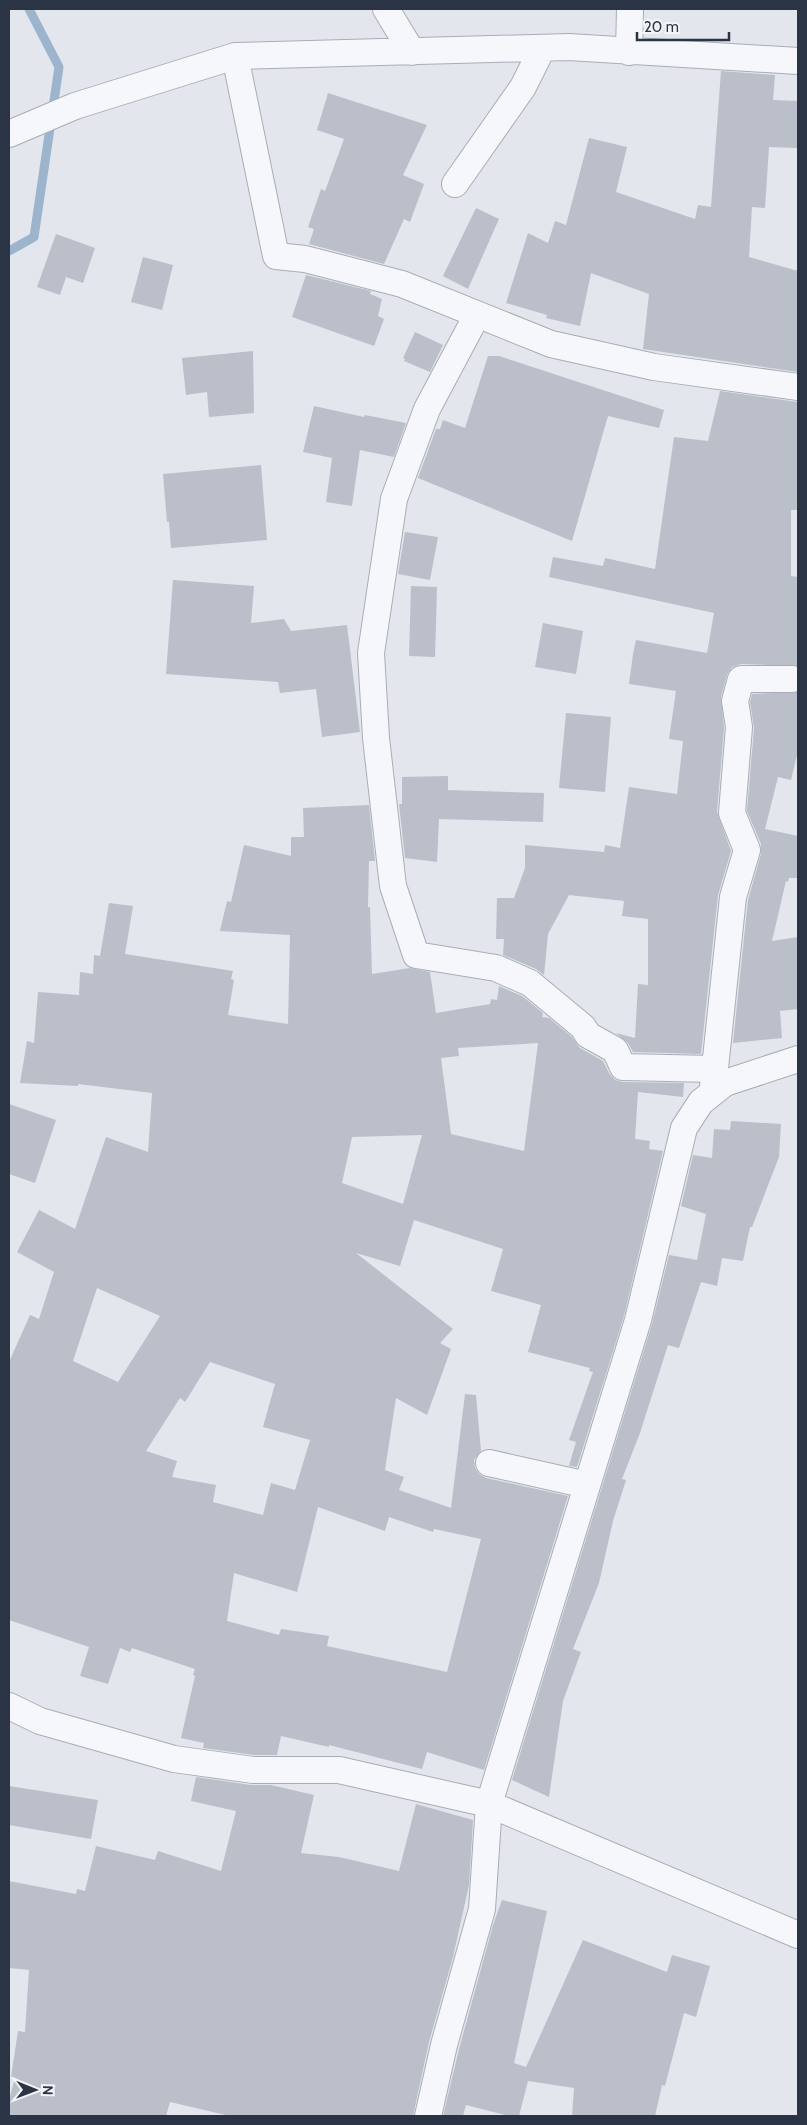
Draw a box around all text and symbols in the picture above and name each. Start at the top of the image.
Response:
scale bar [637,10,730,42]
text: 20 m [644,18,679,36]
north arrow [10,2065,60,2115]
text: N [39,2085,57,2095]

